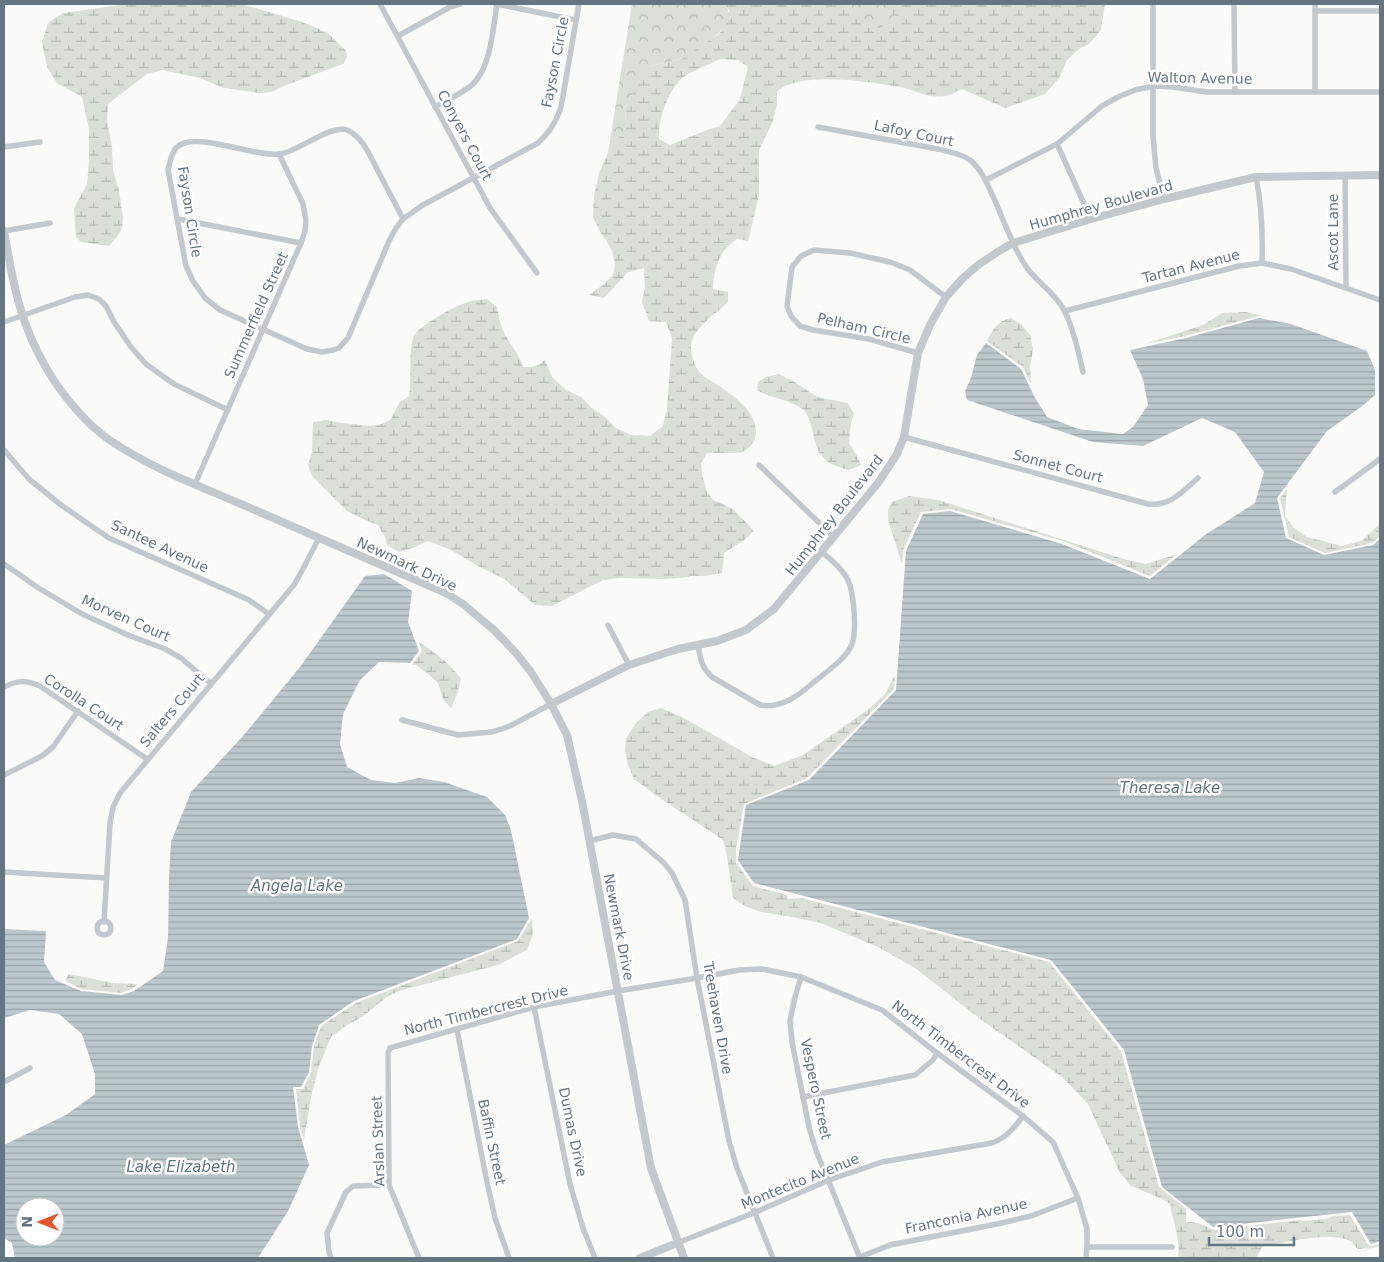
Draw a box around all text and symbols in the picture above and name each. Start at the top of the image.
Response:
street label: Fayson Circle [538,15,572,109]
street label: Walton Avenue [1147,69,1253,87]
street label: Conyers Court [434,87,496,183]
street label: Lafoy Court [873,117,956,149]
street label: Fayson Circle [175,165,205,259]
street label: Humphrey Boulevard [1027,177,1175,233]
street label: Ascot Lane [1325,194,1341,270]
street label: Tartan Avenue [1140,246,1241,286]
street label: Summerfield Street [221,249,291,381]
street label: Pelham Circle [816,309,912,347]
street label: Sonnet Court [1011,446,1105,486]
street label: Humphrey Boulevard [782,452,886,578]
street label: Santee Avenue [109,516,211,576]
street label: Newmark Drive [355,534,459,594]
street label: Morven Court [79,591,173,645]
street label: Salters Court [136,669,208,750]
street label: Corolla Court [41,670,127,734]
water label: Theresa Lake [1120,779,1220,797]
street label: Newmark Drive [601,872,637,982]
water label: Angela Lake [250,877,343,895]
street label: Treehaven Drive [700,959,736,1076]
street label: North Timbercrest Drive [402,982,570,1038]
street label: North Timbercrest Drive [889,997,1033,1111]
street label: Vespero Street [797,1037,835,1141]
street label: Dumas Drive [556,1086,590,1178]
street label: Arslan Street [368,1095,388,1187]
street label: Baffin Street [475,1097,509,1187]
street label: Montecito Avenue [739,1150,861,1212]
water label: Lake Elizabeth [126,1158,236,1176]
street label: Franconia Avenue [904,1195,1028,1237]
north arrow [15,1197,65,1247]
scale bar [1209,1214,1294,1246]
text: N [19,1216,35,1228]
text: 100 m [1216,1223,1264,1241]

